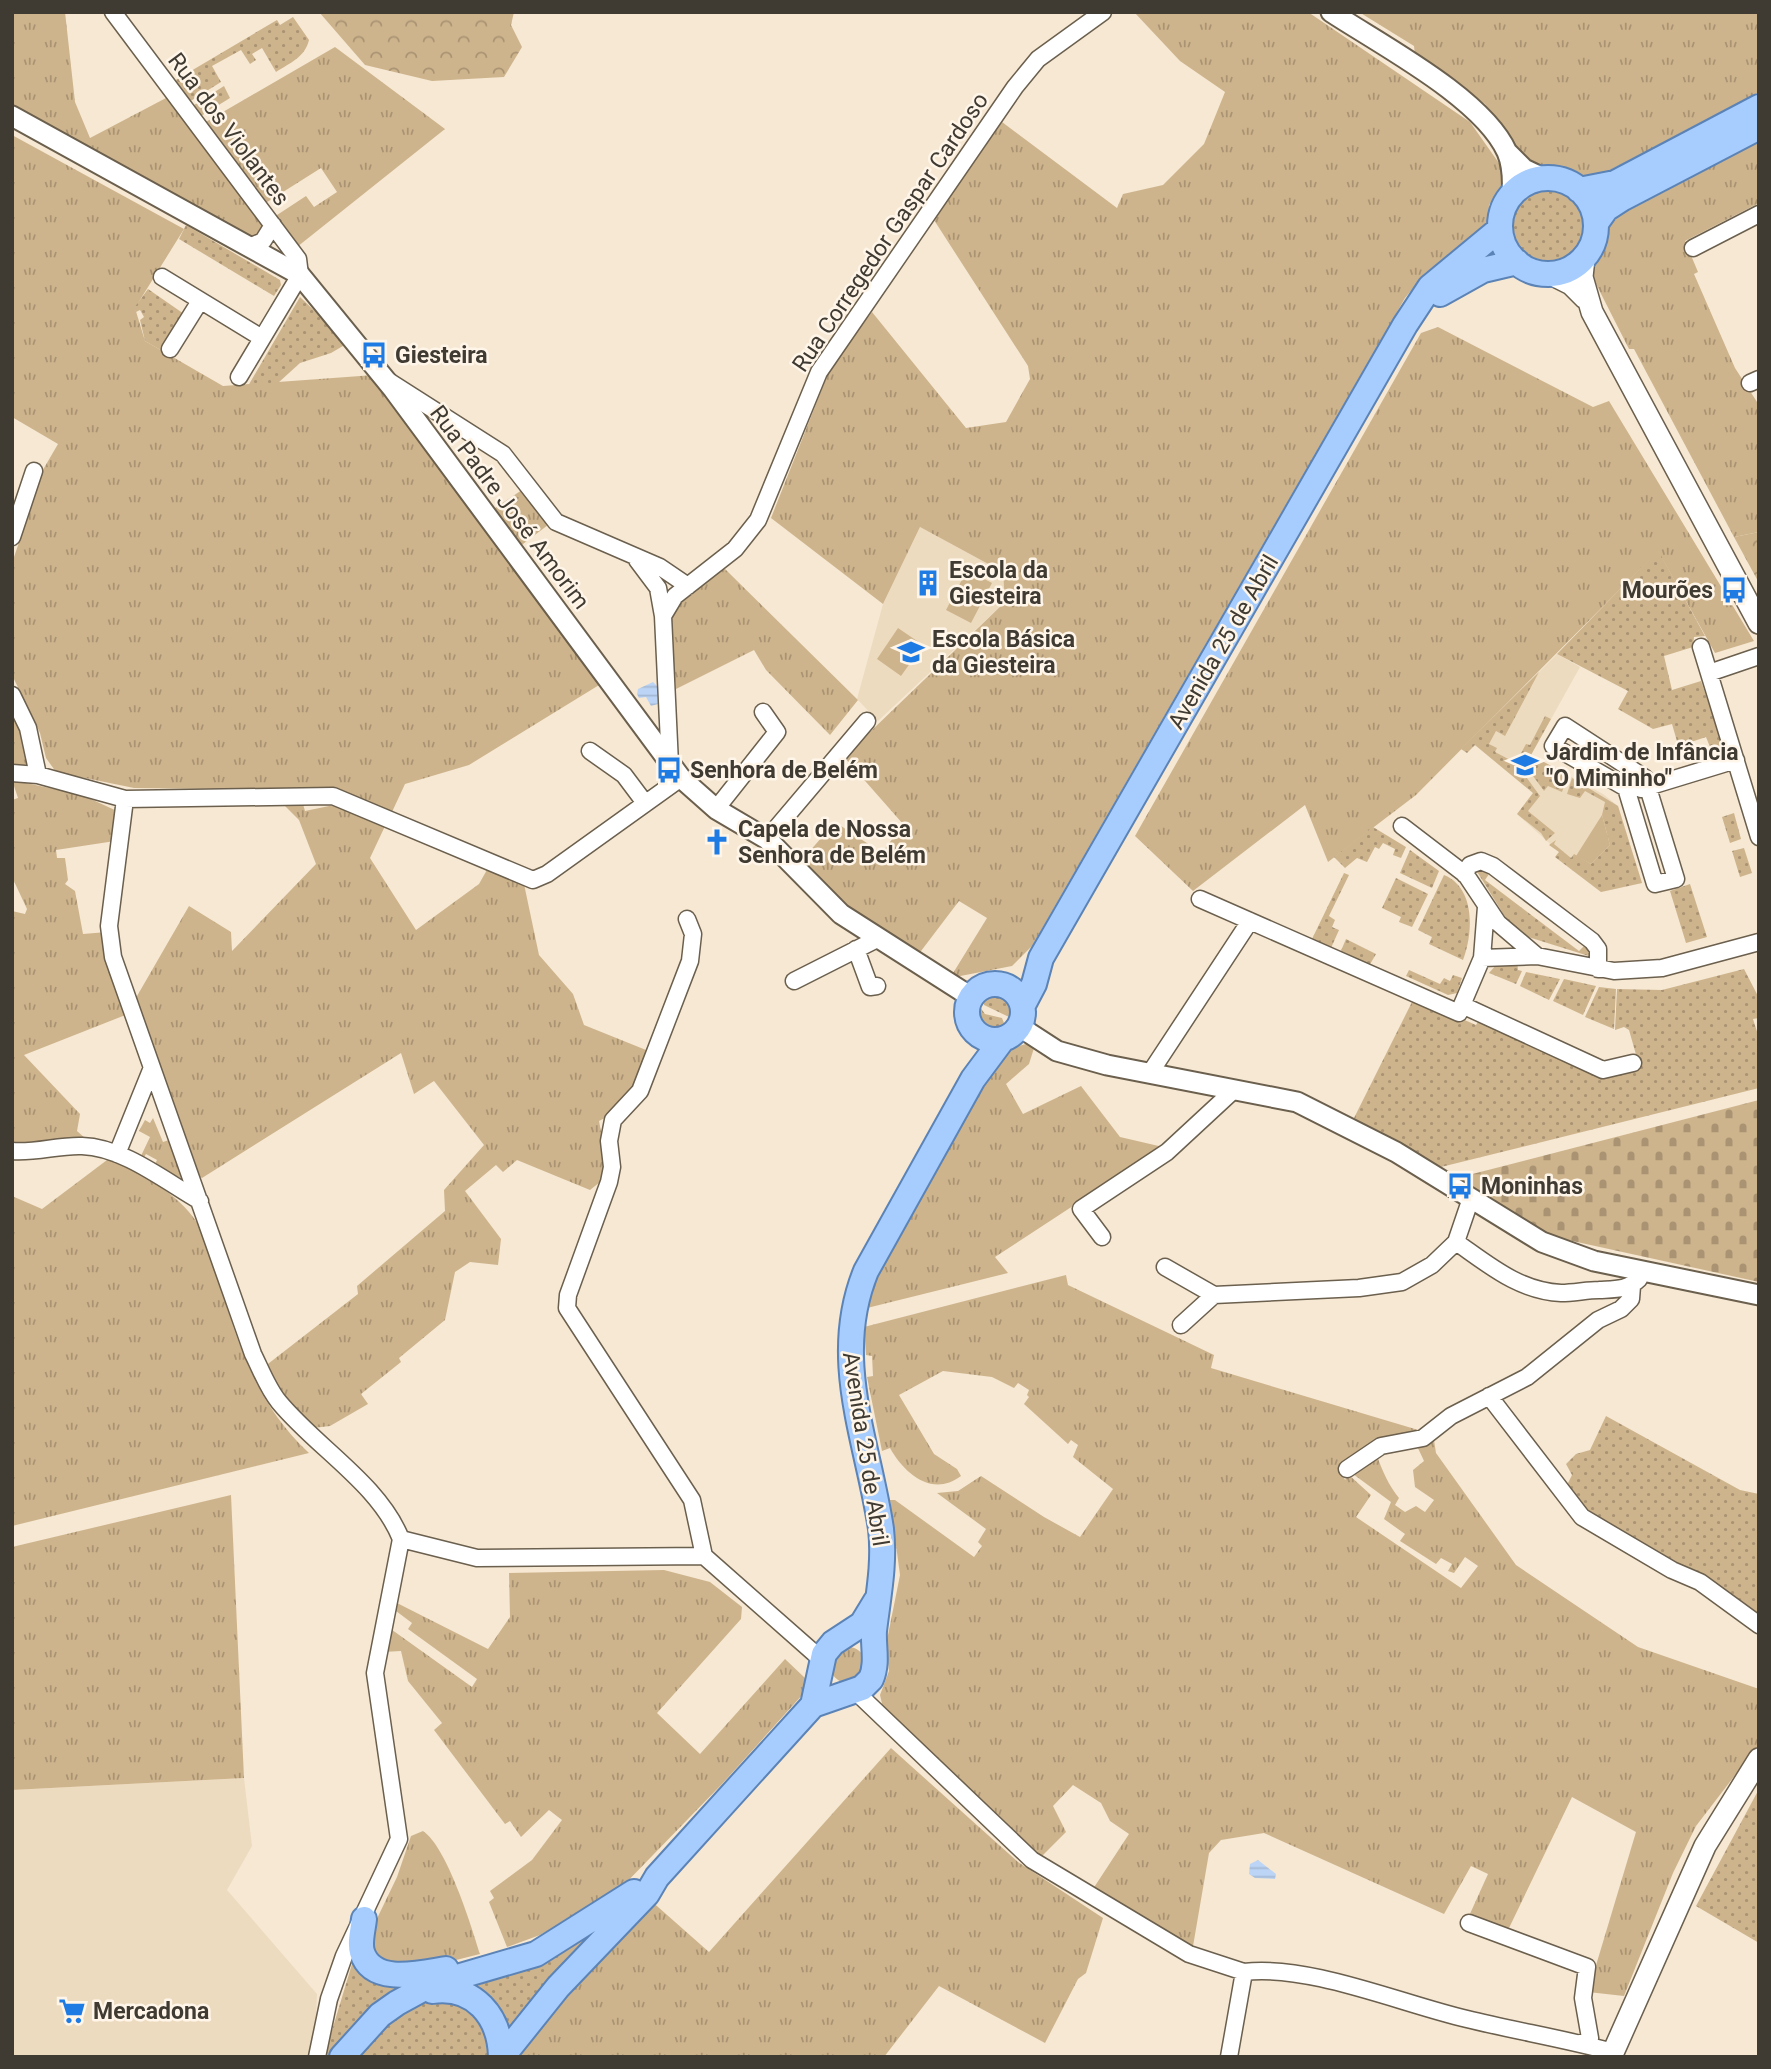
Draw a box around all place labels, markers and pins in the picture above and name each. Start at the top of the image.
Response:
bus stop icon: Giesteira [359,340,389,370]
place label: Giesteira [395,342,488,369]
place label: Escola da Giesteira [949,557,1048,610]
building icon: Escola da Giesteira [913,568,943,598]
bus stop icon: Mourões [1719,575,1749,605]
place label: Mourões [1622,577,1713,604]
place label: Escola Básica da Giesteira [932,626,1075,679]
school or university icon: Escola Básica da Giesteira [896,637,926,667]
place label: Jardim de Infância "O Miminho" [1546,739,1739,792]
school or university icon: Jardim de Infância "O Miminho" [1510,750,1540,780]
bus stop icon: Senhora de Belém [654,755,684,785]
place label: Senhora de Belém [690,757,878,784]
place label: Capela de Nossa Senhora de Belém [738,816,926,869]
church icon: Capela de Nossa Senhora de Belém [702,827,732,857]
bus stop icon: Moninhas [1445,1171,1475,1201]
place label: Moninhas [1481,1173,1583,1200]
supermarket icon: Mercadona [57,1996,87,2026]
place label: Mercadona [93,1998,209,2025]

